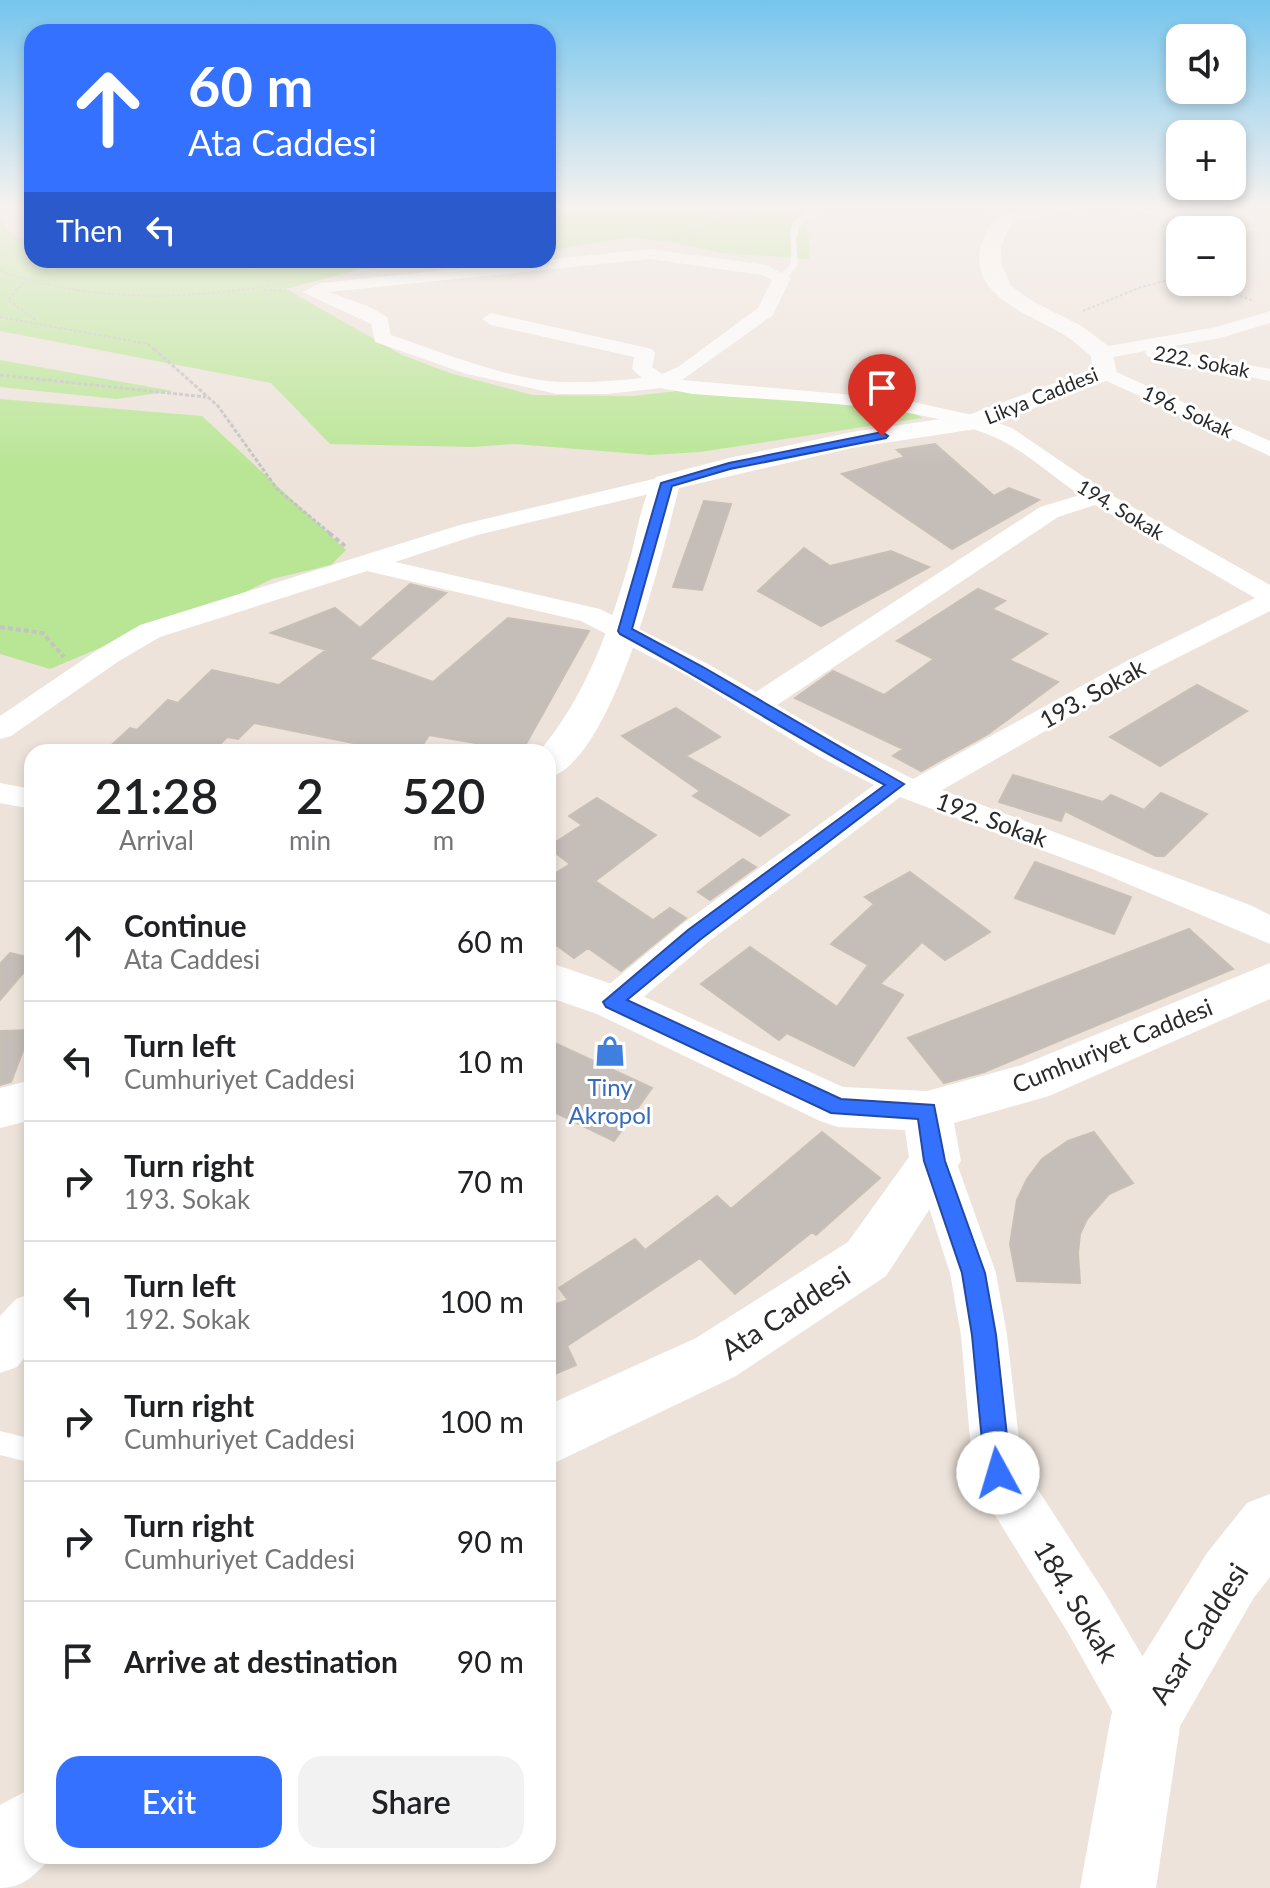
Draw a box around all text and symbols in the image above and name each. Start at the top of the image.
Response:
map controls [1166,24,1246,296]
button: sound [1166,24,1246,104]
text: 60 m [188,52,313,119]
icon: ahead [56,56,160,160]
text: Ata Caddesi [188,120,377,164]
button: + [1166,120,1246,200]
icon: left [139,208,183,252]
text: Then [56,212,123,248]
button: − [1166,216,1246,296]
street label: 222. Sokak [1152,340,1253,382]
pin [848,354,916,436]
street label: Likya Caddesi [981,361,1101,429]
icon: arrive [860,366,904,410]
street label: 196. Sokak [1139,380,1238,443]
street label: 194. Sokak [1073,474,1169,545]
street label: 193. Sokak [1034,652,1151,734]
text: 21:28 [95,767,218,824]
text: 2 [296,767,324,824]
text: 520 [402,767,485,824]
street label: 192. Sokak [932,785,1052,853]
text: Arrival [119,824,194,856]
text: min [289,824,331,856]
text: m [433,824,454,856]
text: Continue [124,907,247,943]
icon: ahead [56,919,100,963]
text: 60 m [457,923,524,959]
text: Ata Caddesi [124,943,260,975]
street label: Cumhuriyet Caddesi [1008,992,1216,1098]
text: Turn left [124,1027,236,1063]
shop icon: Tiny Akropol [593,1034,627,1068]
icon: left [56,1039,100,1083]
text: 10 m [457,1043,524,1079]
text: Cumhuriyet Caddesi [124,1063,355,1095]
place label: Tiny Akropol [569,1072,651,1129]
text: Turn right [124,1147,254,1183]
icon: right [56,1159,100,1203]
text: 70 m [457,1163,524,1199]
text: 193. Sokak [124,1183,250,1215]
street label: Ata Caddesi [714,1258,856,1366]
text: Turn left [124,1267,236,1303]
icon: left [56,1279,100,1323]
text: 100 m [439,1283,524,1319]
text: 192. Sokak [124,1303,250,1335]
text: Turn right [124,1387,254,1423]
icon: right [56,1399,100,1443]
text: 100 m [439,1403,524,1439]
text: Cumhuriyet Caddesi [124,1423,355,1455]
position arrow [956,1431,1040,1515]
text: Turn right [124,1507,254,1543]
icon: right [56,1519,100,1563]
text: 90 m [457,1523,524,1559]
street label: 184. Sokak [1027,1534,1127,1669]
text: Cumhuriyet Caddesi [124,1543,355,1575]
street label: Asar Caddesi [1141,1556,1255,1710]
icon: arrive [56,1639,100,1683]
text: Arrive at destination [124,1643,398,1679]
text: 90 m [457,1643,524,1679]
button: Exit [56,1756,282,1848]
button: Share [298,1756,524,1848]

